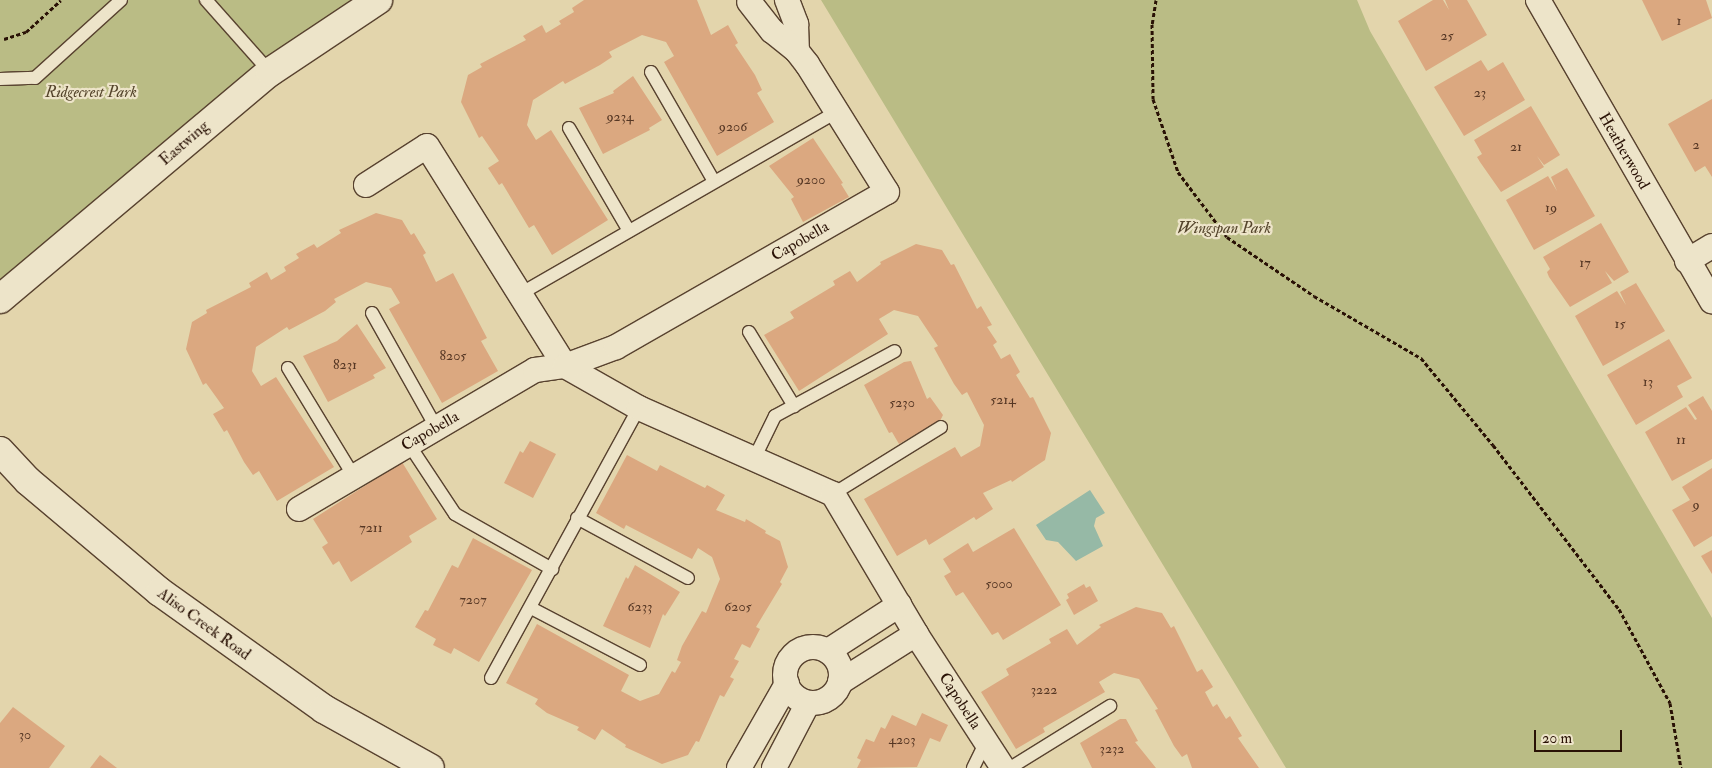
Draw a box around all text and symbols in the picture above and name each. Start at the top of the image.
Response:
house number: 1 [1677,13,1681,29]
house number: 25 [1440,28,1454,44]
park label: Ridgecrest Park [45,82,137,102]
house number: 23 [1474,85,1486,101]
house number: 9234 [606,109,634,125]
street label: Heatherwood [1594,109,1654,193]
street label: Eastwing [155,116,213,170]
house number: 9206 [719,119,747,135]
house number: 2 [1692,137,1700,153]
house number: 21 [1510,139,1522,155]
house number: 9200 [797,172,825,188]
house number: 19 [1545,200,1557,216]
street label: Capobella [768,217,832,265]
park label: Wingspan Park [1177,218,1271,238]
house number: 17 [1579,255,1591,271]
house number: 15 [1614,316,1626,332]
house number: 8205 [440,348,466,364]
house number: 8231 [333,357,357,373]
house number: 13 [1643,374,1653,390]
house number: 5214 [990,392,1016,408]
house number: 5230 [889,395,915,411]
street label: Capobella [398,407,462,455]
house number: 11 [1676,432,1686,448]
house number: 9 [1692,497,1700,513]
house number: 7211 [359,520,383,536]
house number: 5000 [985,576,1013,592]
street label: Aliso Creek Road [154,584,254,664]
house number: 7207 [459,592,487,608]
house number: 6233 [628,599,652,615]
house number: 6205 [724,599,752,615]
street label: Capobella [935,669,985,733]
house number: 3222 [1031,682,1057,698]
scale bar [1537,720,1624,752]
house number: 30 [19,727,31,743]
text: 20 m [1542,729,1572,748]
house number: 4203 [888,732,916,748]
house number: 3232 [1100,741,1124,757]

